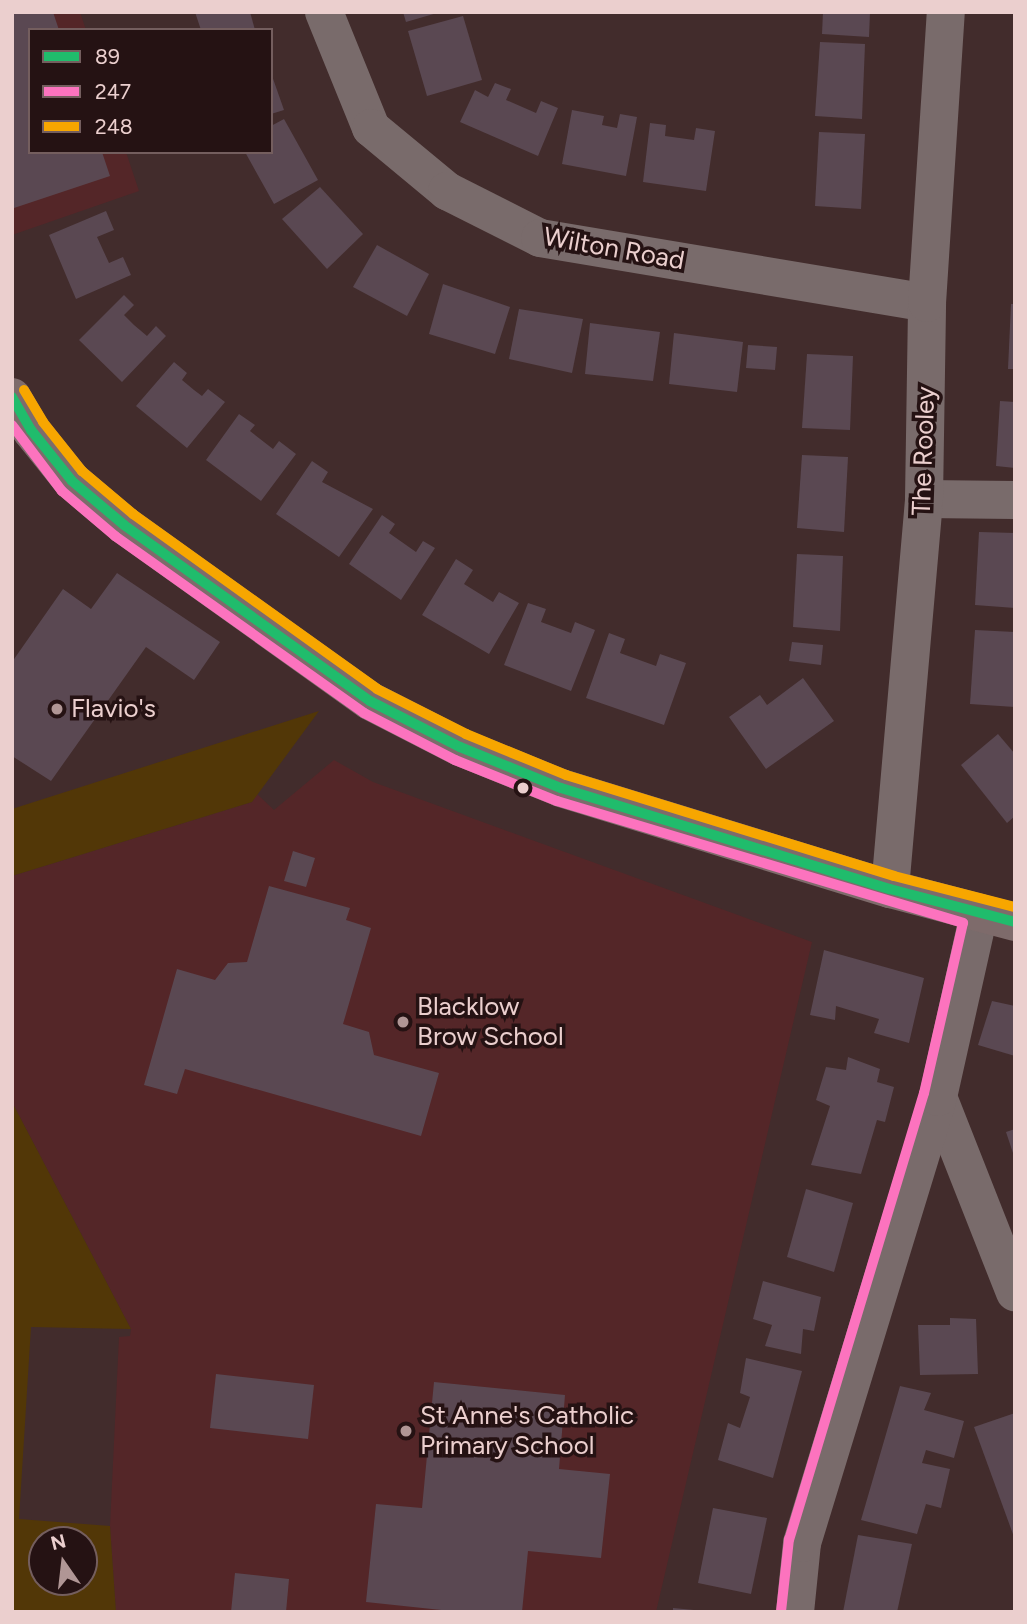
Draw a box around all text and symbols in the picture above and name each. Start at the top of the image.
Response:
legend [28,28,273,154]
text: 89 [95,44,120,69]
text: 247 [95,79,131,104]
text: 248 [95,114,133,139]
street label: Wilton Road [541,221,687,277]
street label: The Rooley [906,386,942,516]
place label: Flavio's [71,693,156,725]
marker: Flavio's [49,701,65,717]
unlabelled marker [516,781,530,795]
place label: Blacklow Brow School [417,991,564,1052]
marker: Blacklow Brow School [395,1014,411,1030]
place label: St Anne's Catholic Primary School [420,1400,634,1462]
marker: St Anne's Catholic Primary School [398,1423,414,1439]
north arrow [28,1526,98,1596]
text: N [48,1529,68,1555]

